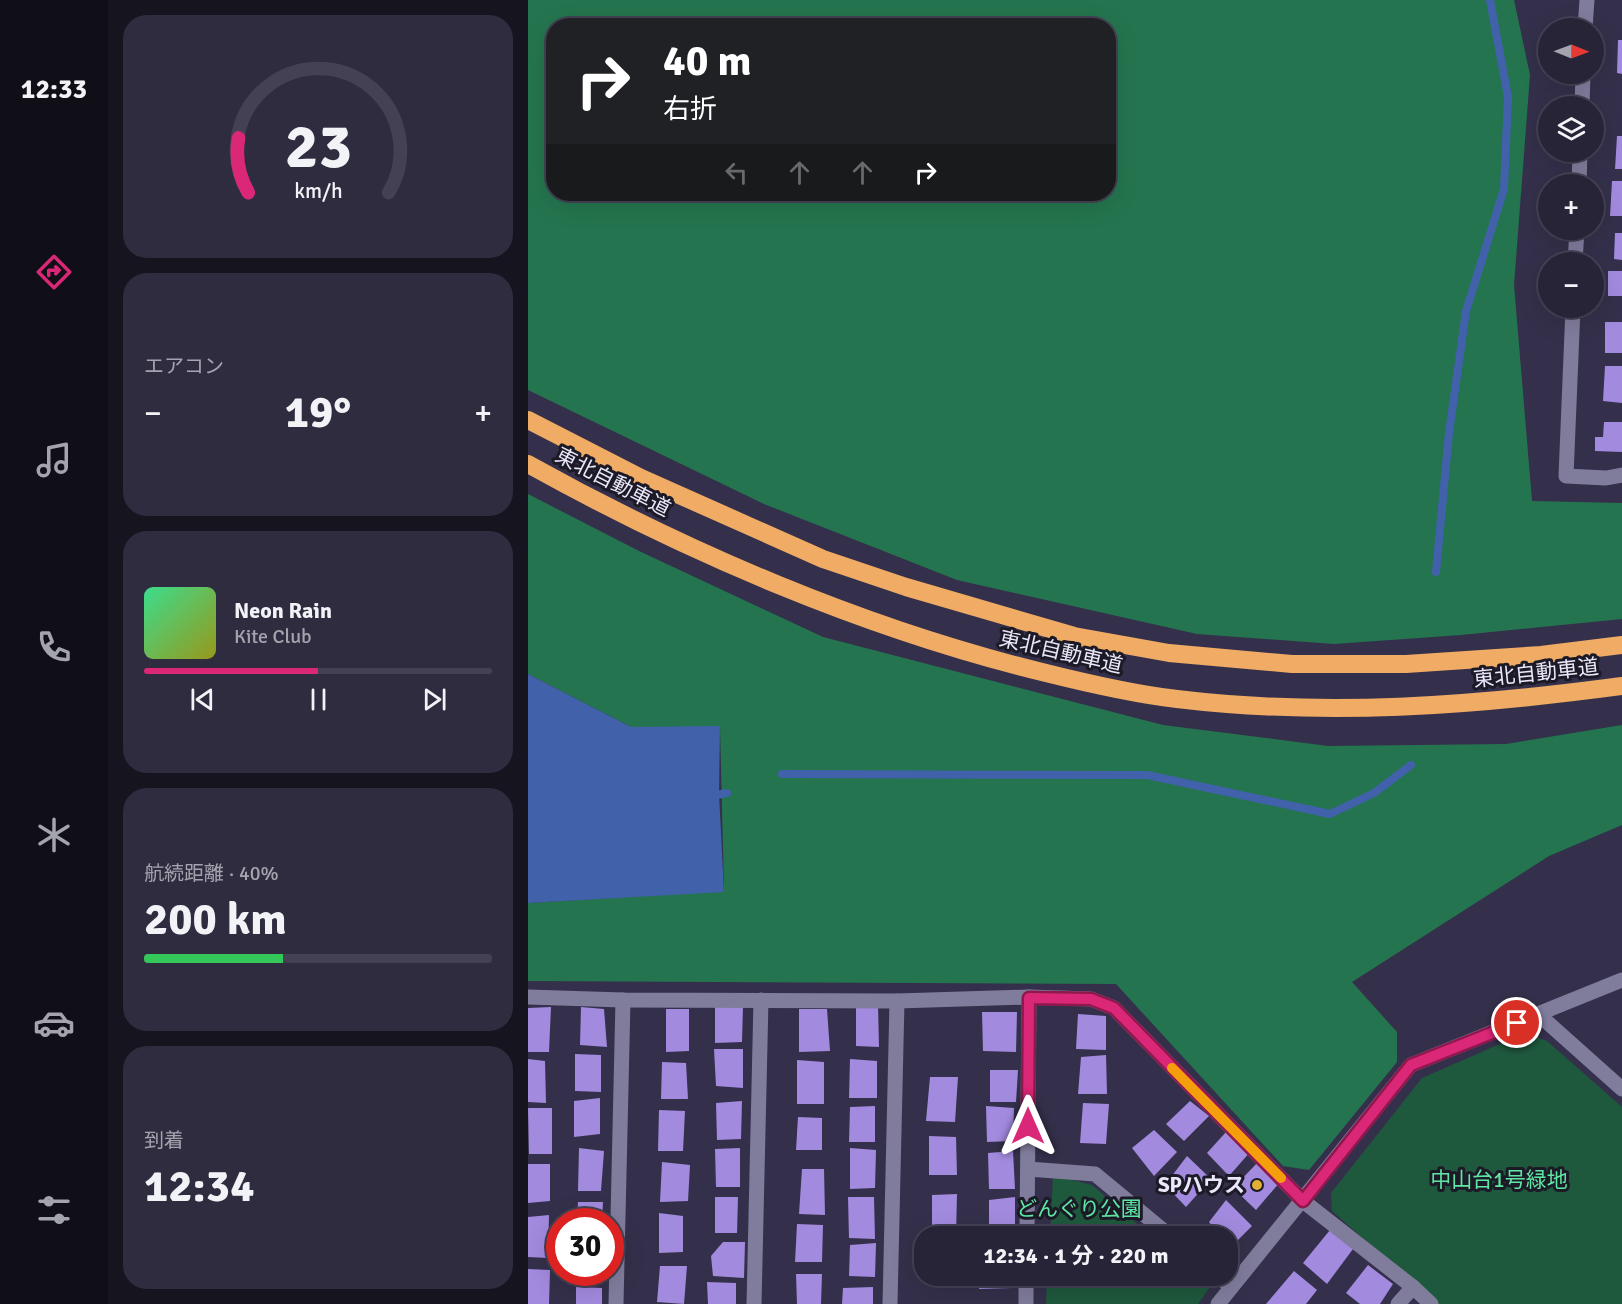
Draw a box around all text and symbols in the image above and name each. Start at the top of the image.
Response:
north arrow [1538,18,1604,84]
map controls [1538,18,1604,318]
text: 40 m [663,36,752,87]
icon: right [564,42,642,120]
text: 12:33 [21,73,87,106]
text: 右折 [663,93,717,126]
button: layers [1538,96,1604,162]
text: 23 [284,109,352,186]
icon: left [720,156,753,189]
icon: ahead [783,156,816,189]
icon: ahead [846,156,879,189]
icon: right [909,156,942,189]
button: + [1538,174,1604,240]
text: km/h [294,179,342,205]
icon: directions [33,251,75,293]
button: − [1538,252,1604,318]
text: エアコン [144,354,224,379]
text: 19° [285,385,351,440]
text: − [144,393,162,434]
text: + [474,393,492,434]
icon: music [33,439,75,481]
street label: 東北自動車道 [551,442,675,522]
text: Neon Rain [234,597,332,624]
text: Kite Club [234,624,312,649]
street label: 東北自動車道 [997,625,1125,679]
icon: phone [33,626,75,668]
street label: 東北自動車道 [1472,653,1600,693]
icon: previous [186,683,219,716]
icon: pause [302,683,335,716]
icon: next [418,683,451,716]
icon: climate [33,814,75,856]
text: 航続距離 · 40% [144,861,279,886]
text: 200 km [144,892,287,947]
pin [1491,997,1542,1048]
icon: car [33,1002,75,1044]
icon: arrive [1500,1006,1533,1039]
position arrow [996,1094,1060,1158]
text: 到着 [144,1128,184,1153]
text: 12:34 [144,1159,254,1214]
park label: 中山台1号緑地 [1430,1167,1568,1193]
place label: SPハウス [1158,1172,1245,1198]
marker: SPハウス [1250,1178,1264,1192]
icon: filters [33,1189,75,1231]
park label: どんぐり公園 [1016,1196,1142,1222]
speed limit sign: 30 [546,1208,624,1286]
text: 12:34 · 1 分 · 220 m [984,1242,1168,1269]

